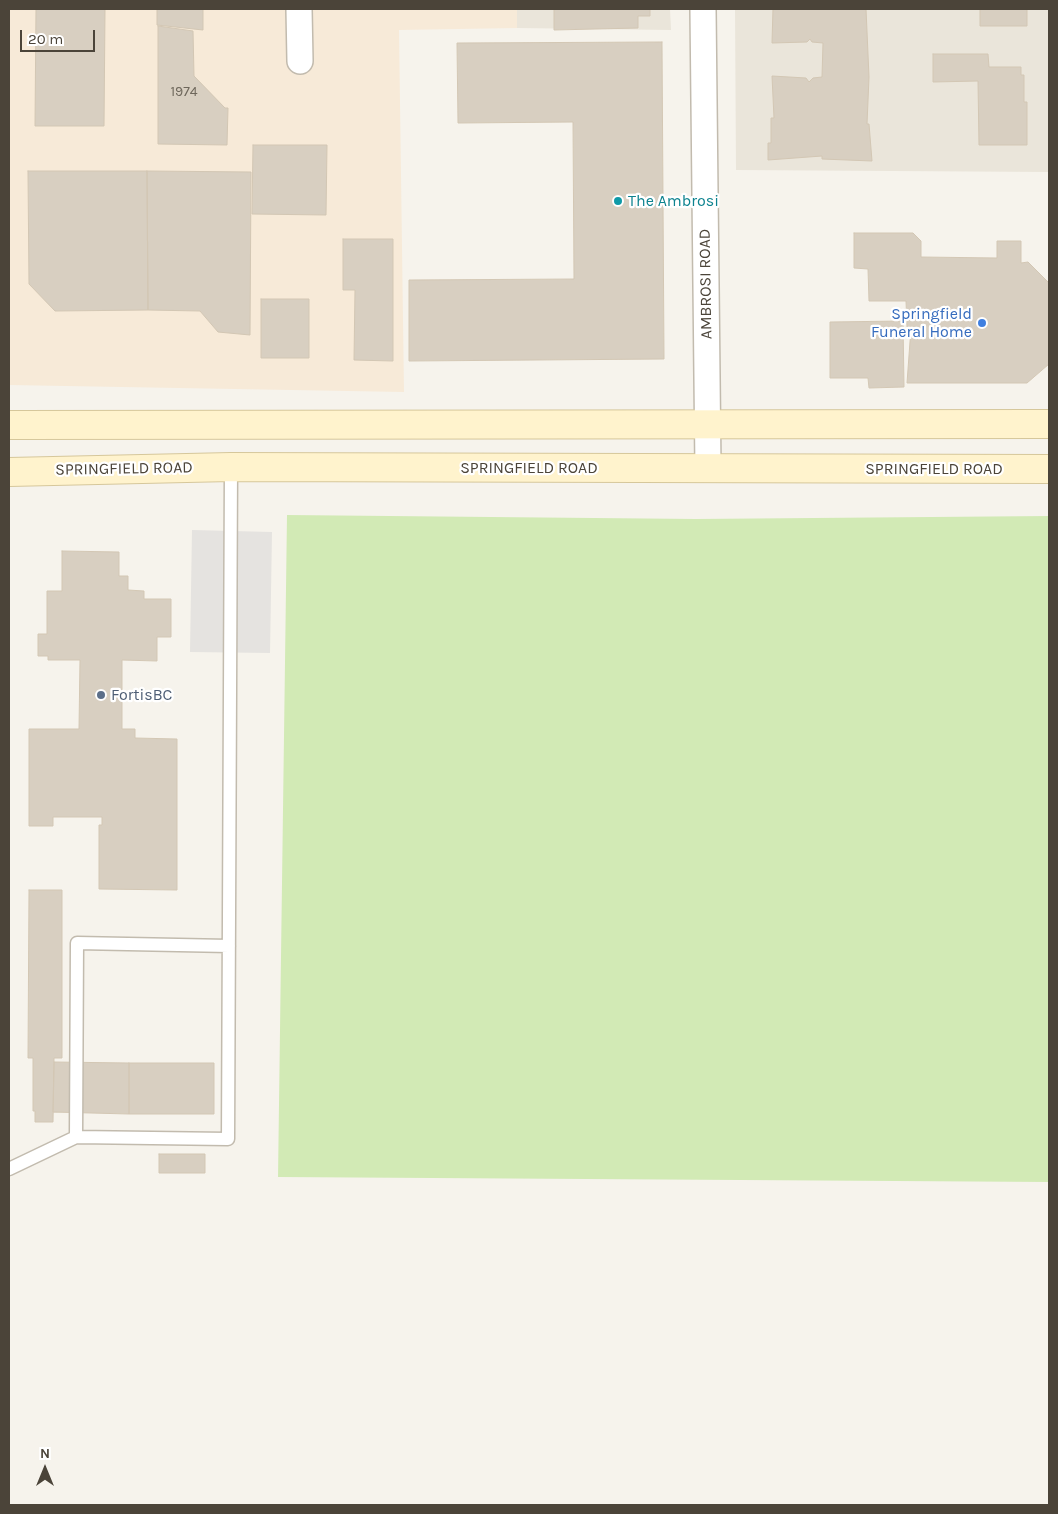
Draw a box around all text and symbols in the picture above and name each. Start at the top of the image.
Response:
scale bar [22,20,98,52]
text: 20 m [28,30,63,48]
house number: 1974 [170,84,198,100]
place label: The Ambrosi [628,191,719,211]
marker: The Ambrosi [612,195,624,207]
street label: AMBROSI ROAD [695,229,717,339]
place label: Springfield Funeral Home [871,304,972,342]
marker: Springfield Funeral Home [976,317,988,329]
street label: SPRINGFIELD ROAD [55,458,193,480]
street label: SPRINGFIELD ROAD [460,458,598,478]
street label: SPRINGFIELD ROAD [865,459,1003,479]
place label: FortisBC [111,685,172,705]
marker: FortisBC [95,689,107,701]
north arrow [20,1444,70,1494]
text: N [40,1445,50,1462]

